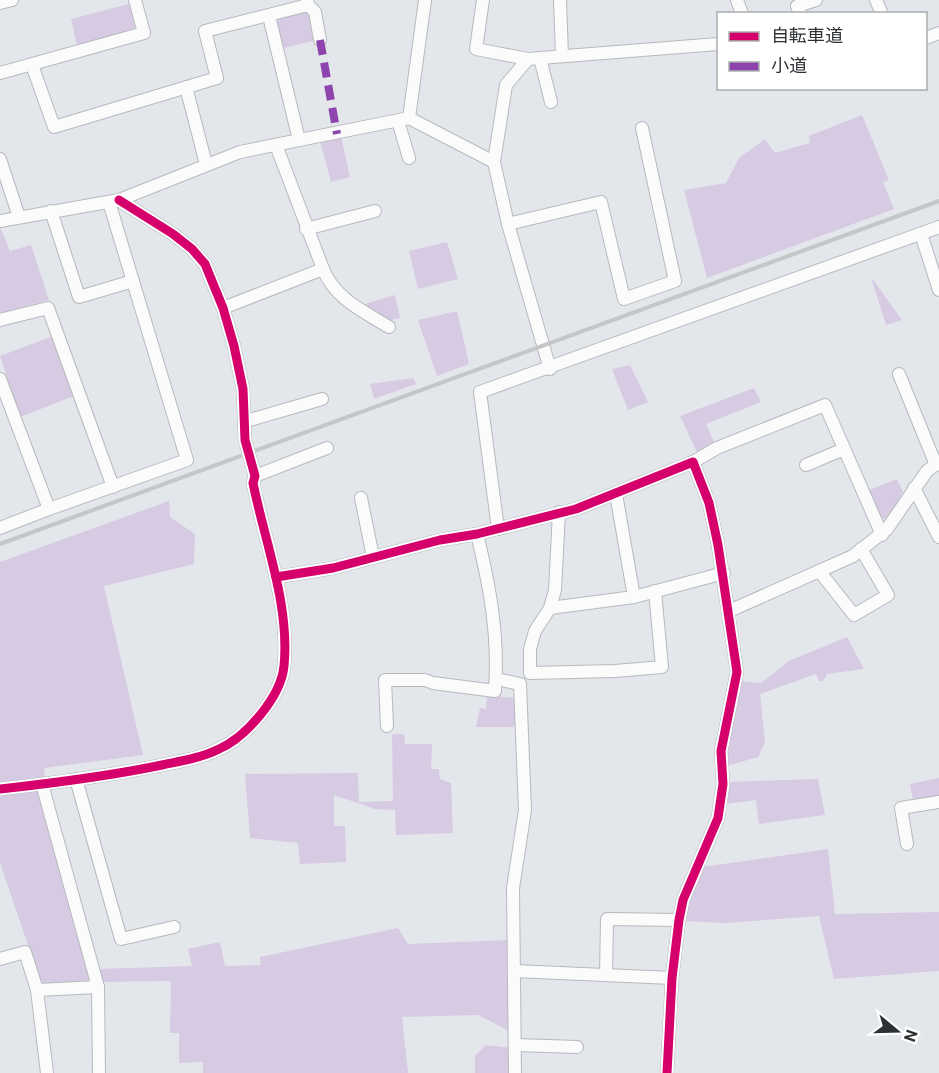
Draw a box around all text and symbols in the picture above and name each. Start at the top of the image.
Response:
legend [717,12,927,90]
text: 自転車道 [771,25,843,46]
text: 小道 [771,55,807,76]
north arrow [867,1001,927,1061]
text: N [900,1027,922,1044]

